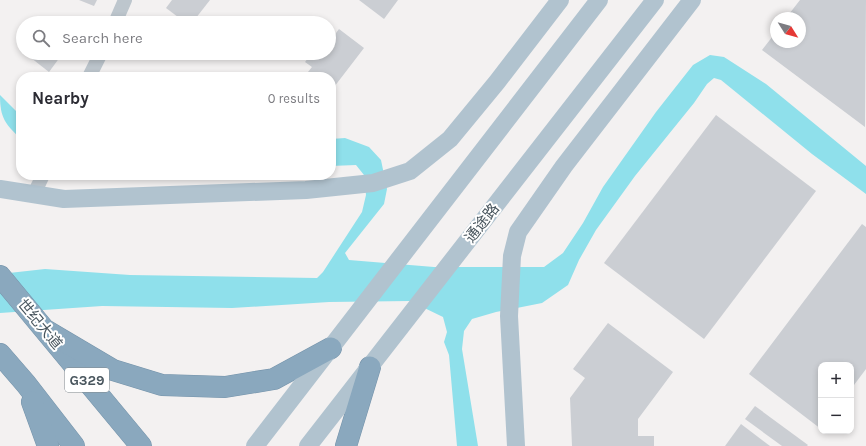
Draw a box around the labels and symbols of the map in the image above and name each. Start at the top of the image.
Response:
north arrow [770,12,806,48]
street label: 通途路 [461,200,503,246]
street label: 世纪大道 [14,295,66,353]
road number: G329 [65,368,109,392]

